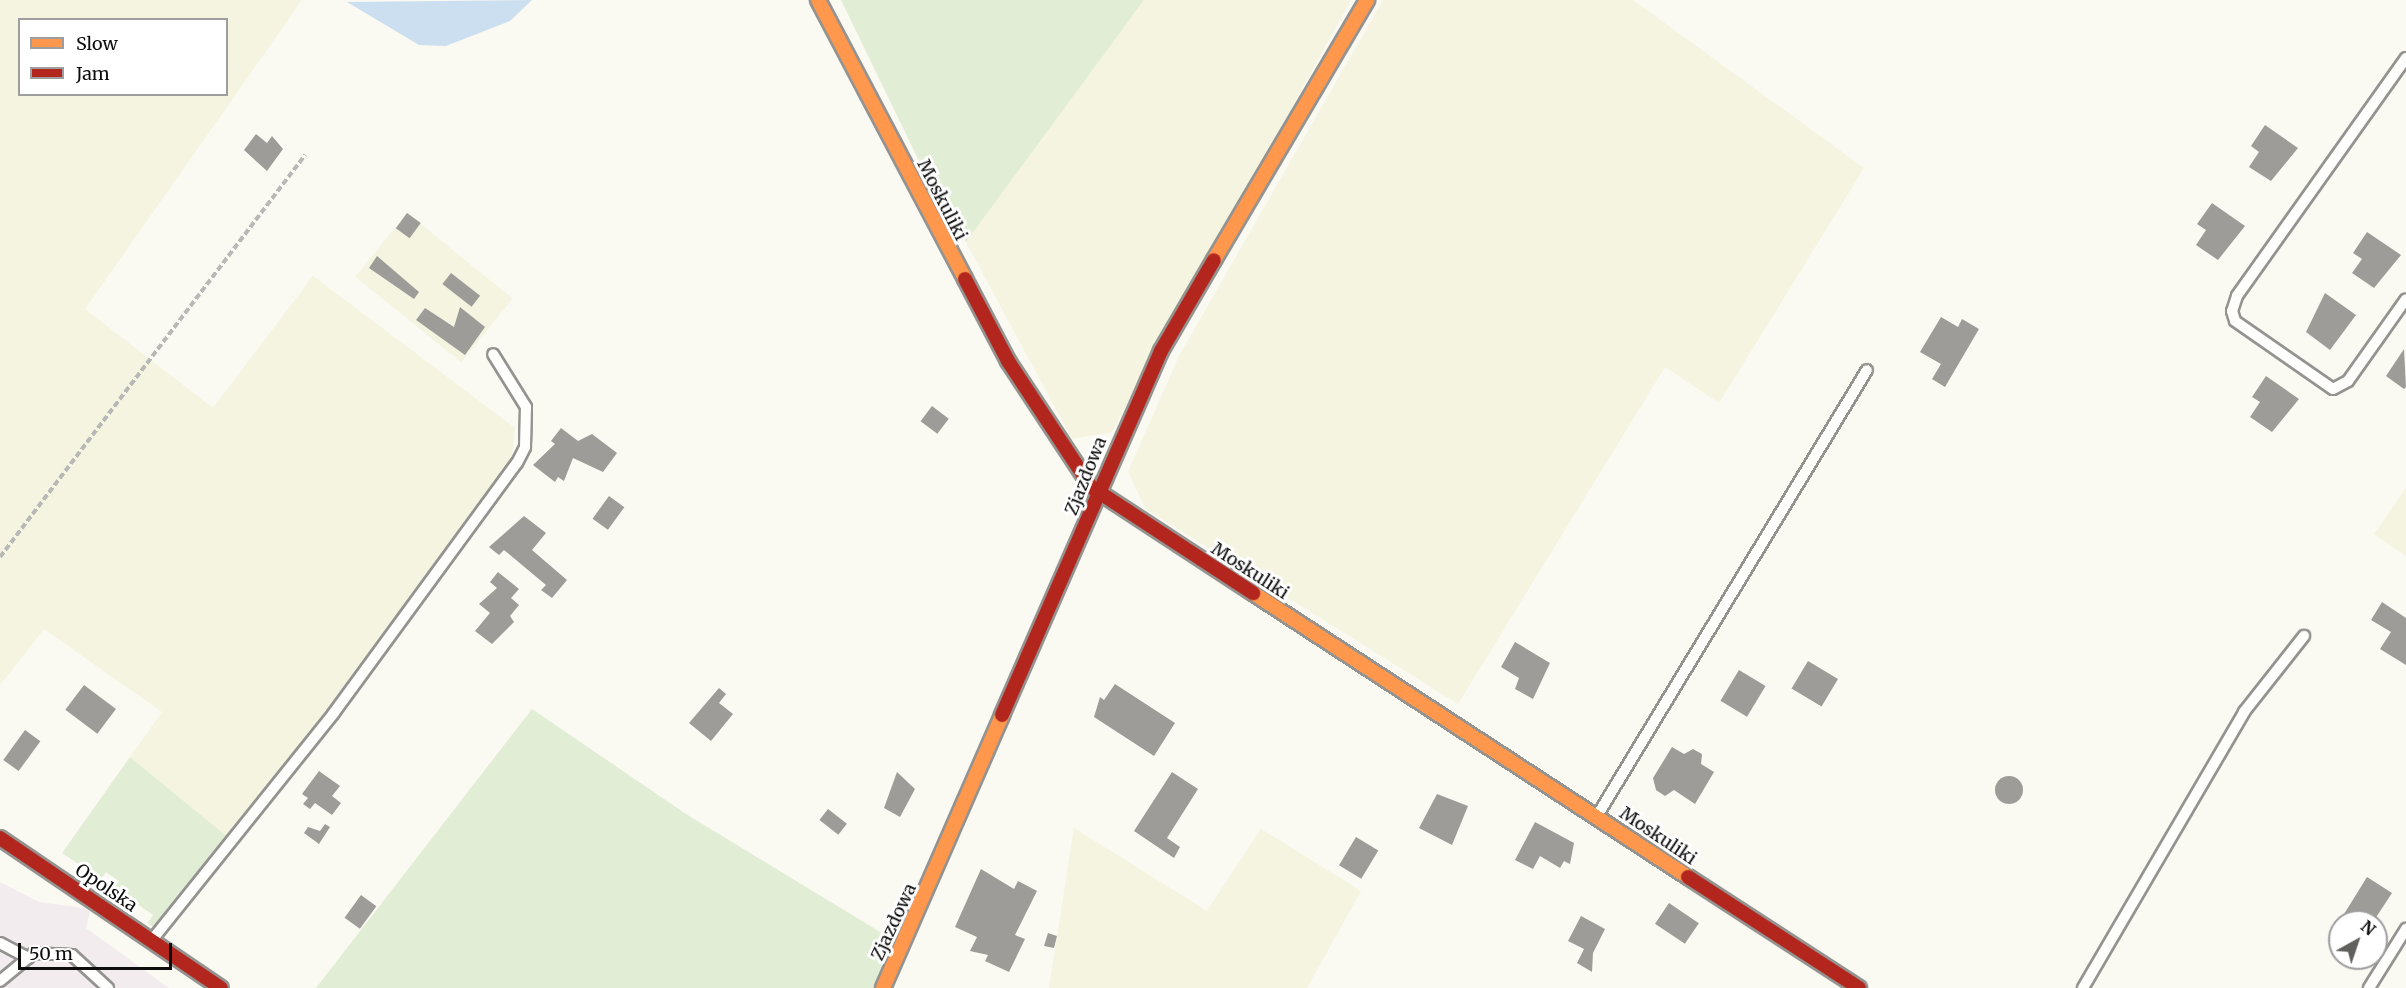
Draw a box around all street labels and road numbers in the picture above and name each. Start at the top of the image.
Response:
street label: Moskuliki [912,156,972,244]
street label: Zjazdowa [1061,434,1111,518]
street label: Moskuliki [1207,538,1293,604]
street label: Moskuliki [1615,802,1701,870]
street label: Opolska [71,859,141,917]
street label: Zjazdowa [867,880,921,964]

